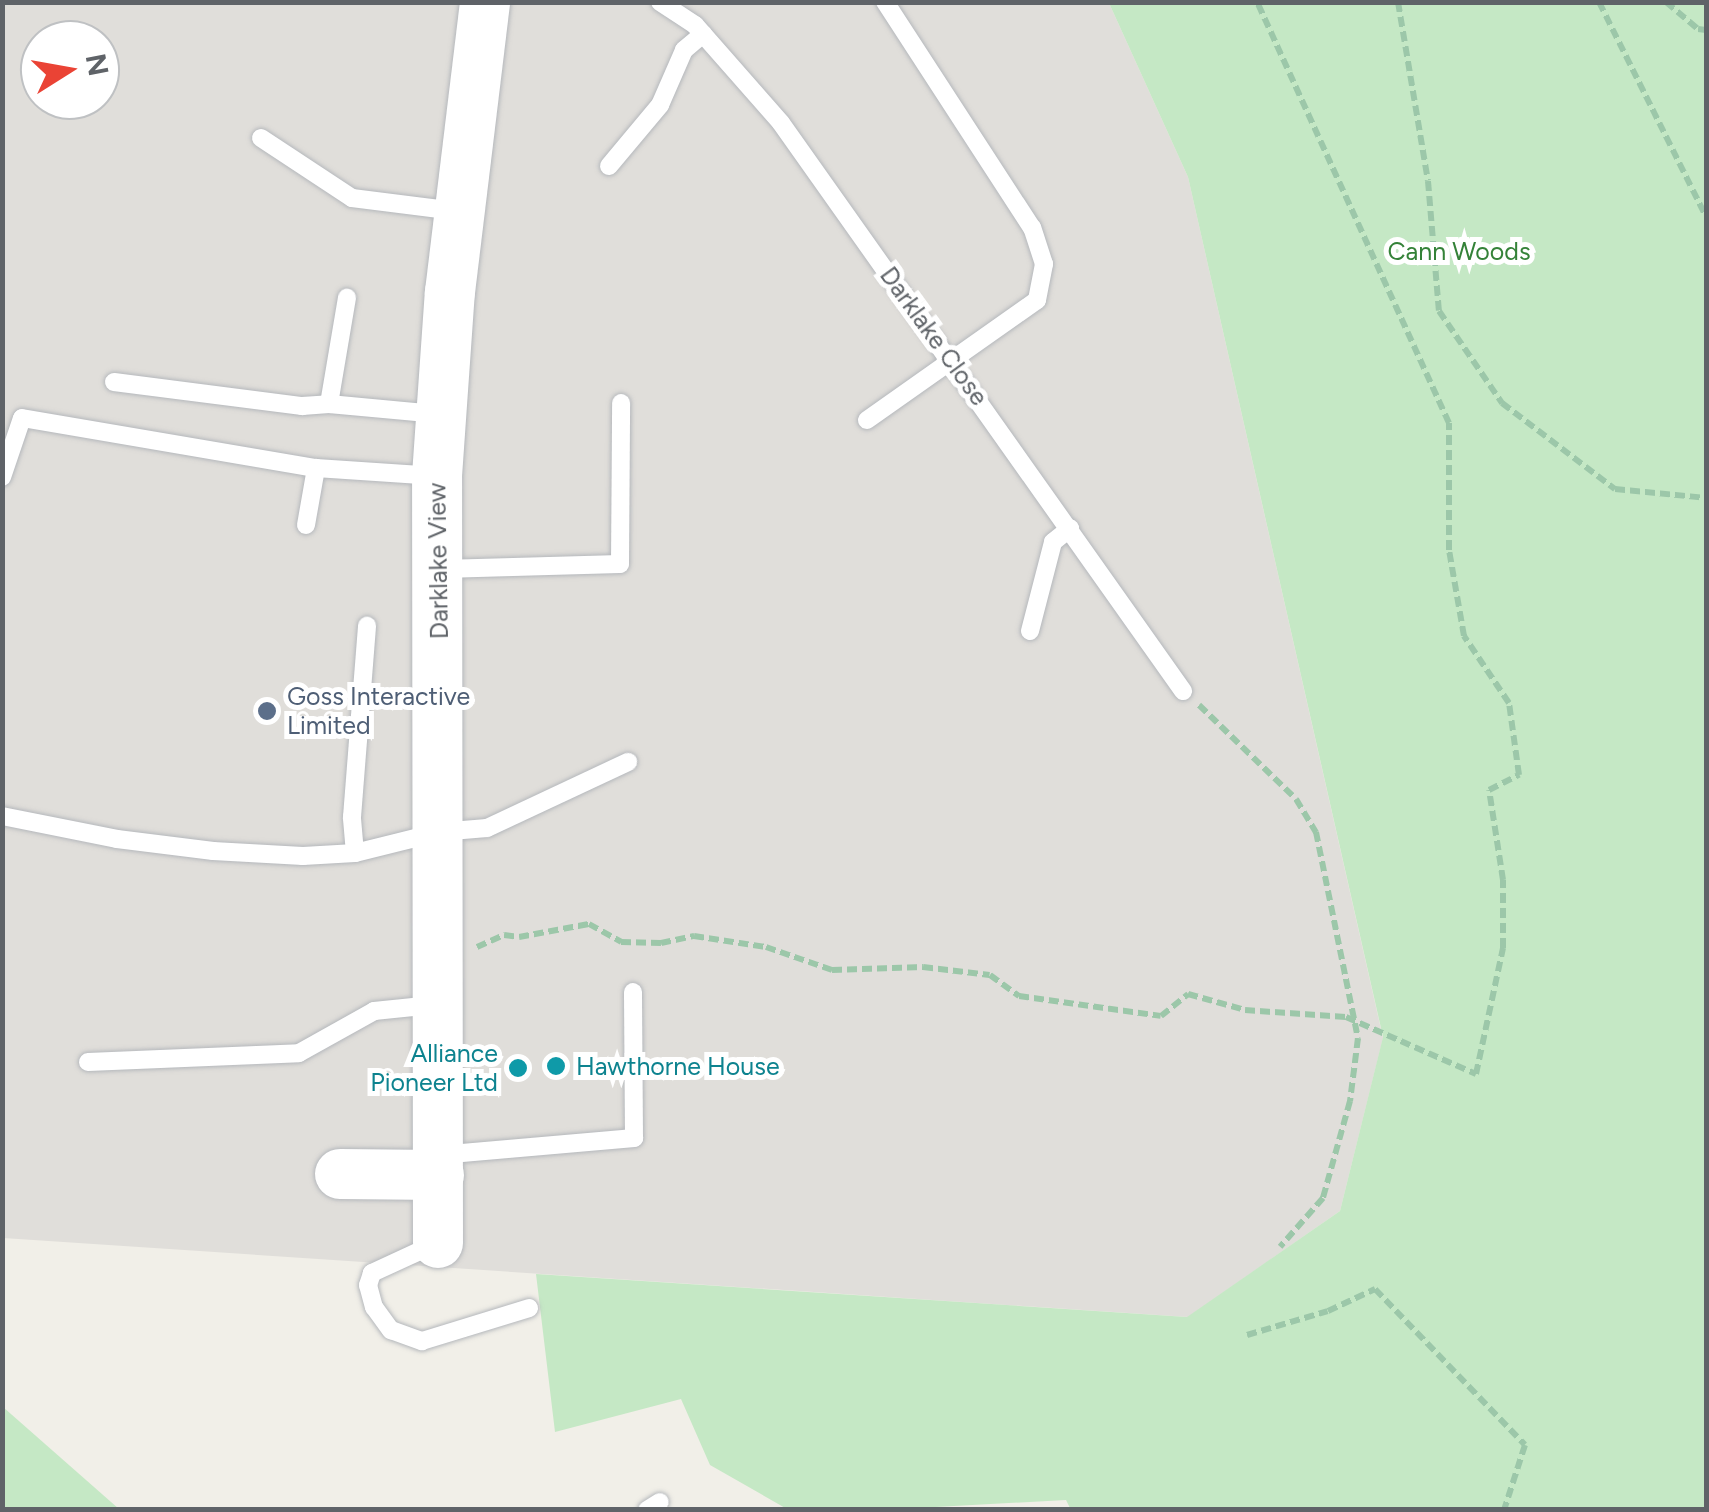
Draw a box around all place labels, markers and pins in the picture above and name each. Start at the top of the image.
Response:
place label: Goss Interactive Limited [287,682,470,741]
marker: Goss Interactive Limited [256,700,278,722]
place label: Alliance Pioneer Ltd [370,1039,498,1098]
place label: Hawthorne House [576,1051,780,1081]
marker: Hawthorne House [545,1055,567,1077]
marker: Alliance Pioneer Ltd [507,1057,529,1079]

